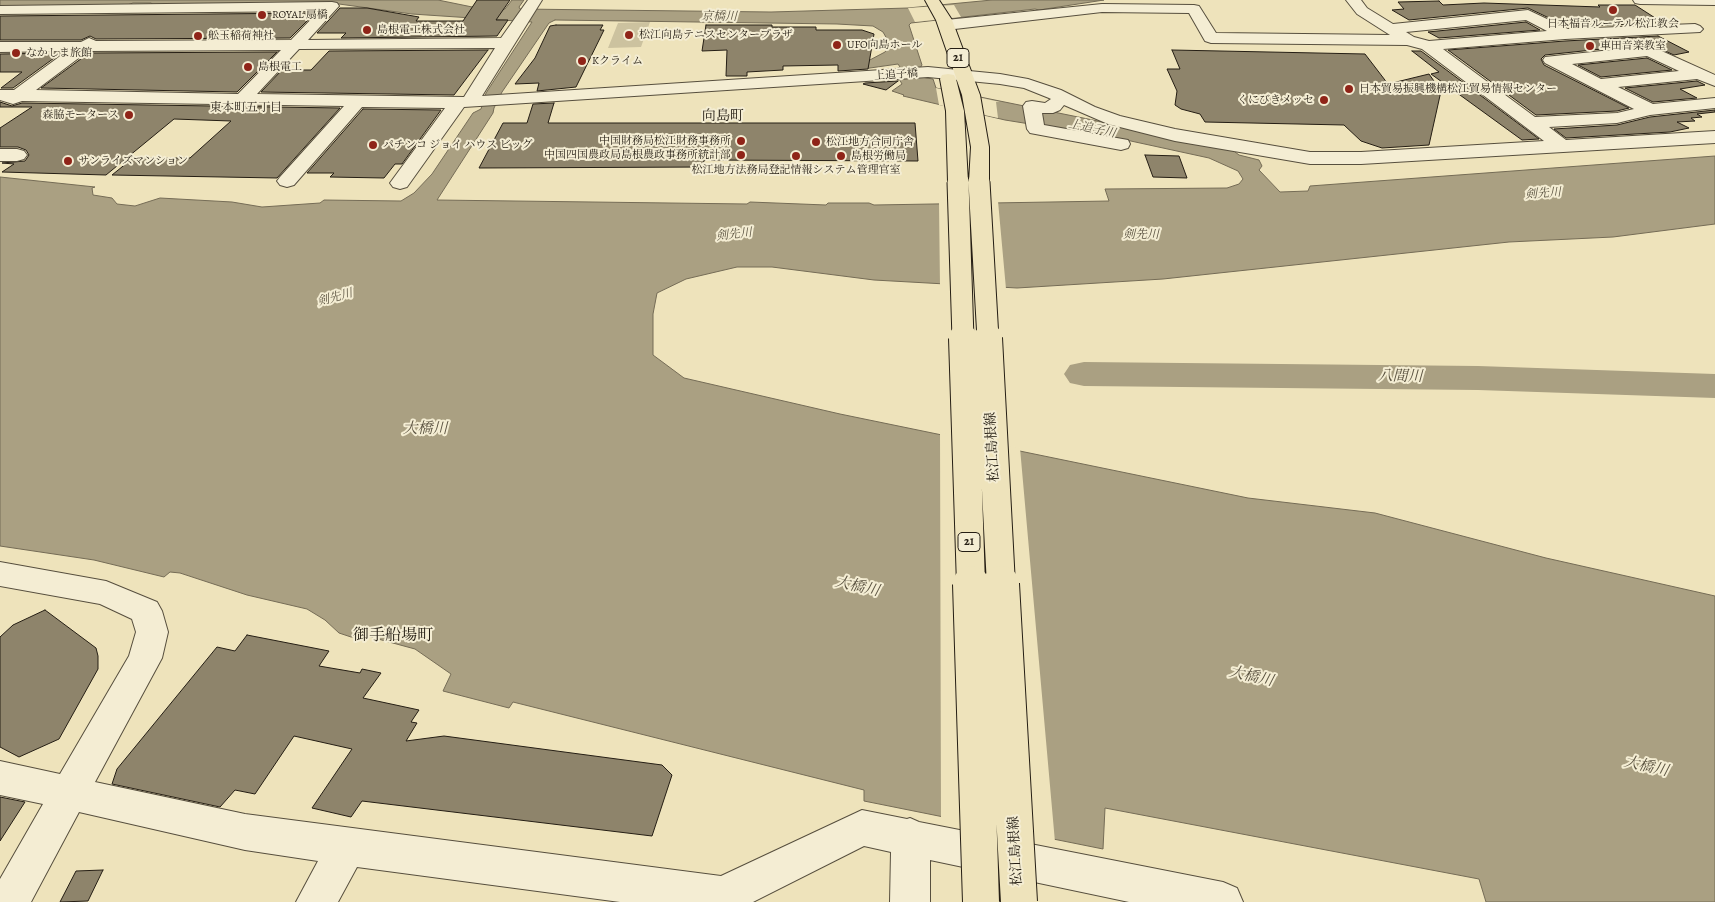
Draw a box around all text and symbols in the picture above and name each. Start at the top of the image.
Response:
marker: 日本福音ルーテル松江教会 [1607,4,1619,16]
place label: ROYAL 扇橋 [272,8,328,22]
marker: ROYAL 扇橋 [256,9,268,21]
water label: 京橋川 [701,9,737,25]
place label: 日本福音ルーテル松江教会 [1547,17,1679,31]
place label: 島根電工株式会社 [377,23,465,37]
marker: 島根電工株式会社 [361,24,373,36]
place label: 松江向島テニスセンタープラザ [639,28,793,42]
place label: 舩玉稲荷神社 [208,29,274,43]
marker: 松江向島テニスセンタープラザ [623,29,635,41]
marker: 舩玉稲荷神社 [192,30,204,42]
place label: UFO向島ホール [847,38,923,52]
marker: UFO向島ホール [831,39,843,51]
place label: 車田音楽教室 [1600,39,1666,53]
marker: 車田音楽教室 [1584,40,1596,52]
place label: なかしま旅館 [26,46,92,60]
marker: なかしま旅館 [10,47,22,59]
road number: 21 [947,48,969,68]
place label: Kクライム [592,54,643,68]
marker: Kクライム [576,55,588,67]
place label: 島根電工 [258,60,302,74]
marker: 島根電工 [242,61,254,73]
street label: 上追子橋 [874,67,918,83]
place label: 日本貿易振興機構松江貿易情報センター [1359,82,1557,96]
marker: 日本貿易振興機構松江貿易情報センター [1343,83,1355,95]
place label: くにびきメッセ [1237,93,1314,107]
marker: くにびきメッセ [1318,94,1330,106]
district label: 東本町五丁目 [210,101,282,115]
place label: 森脇モータース [42,108,119,122]
marker: 森脇モータース [123,109,135,121]
district label: 向島町 [702,109,744,125]
water label: 上追子川 [1067,117,1117,141]
place label: 中国財務局松江財務事務所 [599,134,731,148]
marker: 中国財務局松江財務事務所 [735,135,747,147]
place label: 松江地方合同庁舎 [826,135,914,149]
marker: 松江地方合同庁舎 [810,136,822,148]
place label: パチンコ ジョイ ハウス ビッグ [383,138,533,152]
marker: パチンコ ジョイ ハウス ビッグ [367,139,379,151]
place label: 中国四国農政局島根農政事務所統計部 [544,148,731,162]
marker: 中国四国農政局島根農政事務所統計部 [735,149,747,161]
place label: 島根労働局 [851,149,906,163]
marker: 松江地方法務局登記情報システム管理官室 [790,150,802,162]
marker: 島根労働局 [835,150,847,162]
place label: サンライズマンション [78,154,188,168]
marker: サンライズマンション [62,155,74,167]
place label: 松江地方法務局登記情報システム管理官室 [692,163,900,177]
water label: 剣先川 [1525,186,1561,202]
water label: 剣先川 [715,226,753,244]
water label: 剣先川 [1123,228,1159,242]
water label: 剣先川 [316,286,354,310]
water label: 八間川 [1377,368,1423,386]
street label: 松江島根線 [983,412,1003,482]
water label: 大橋川 [403,420,447,438]
road number: 21 [958,532,980,552]
water label: 大橋川 [833,573,881,601]
district label: 御手船場町 [353,626,433,646]
water label: 大橋川 [1227,663,1275,691]
water label: 大橋川 [1622,753,1670,781]
street label: 松江島根線 [1006,816,1026,886]

